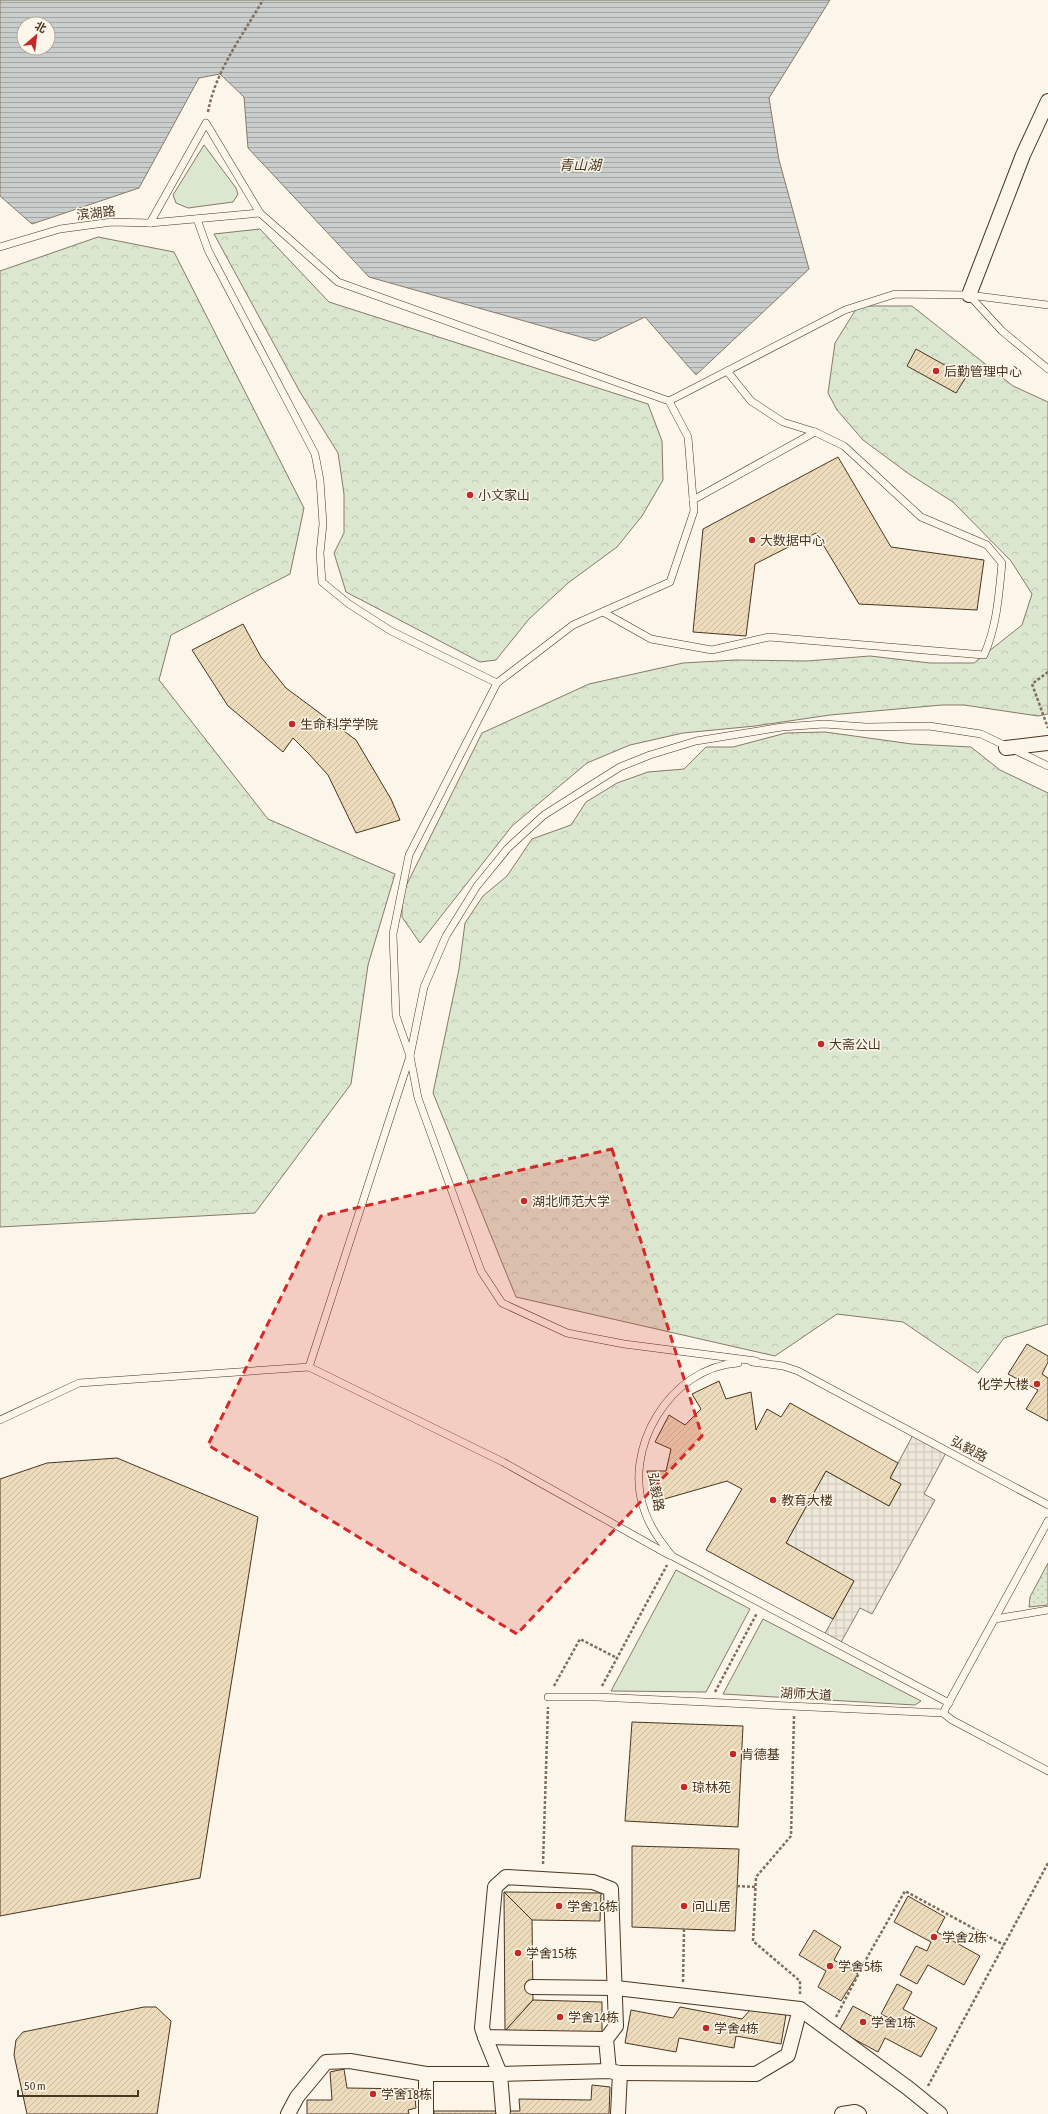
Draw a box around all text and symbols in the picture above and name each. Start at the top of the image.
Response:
north arrow [16,16,56,56]
text: 北 [33,19,48,35]
water label: 青山湖 [559,157,603,173]
street label: 滨湖路 [76,204,116,222]
place label: 后勤管理中心 [944,364,1022,379]
marker: 后勤管理中心 [931,366,941,376]
place label: 小文家山 [478,488,530,503]
marker: 小文家山 [465,490,475,500]
place label: 大数据中心 [760,533,825,548]
marker: 大数据中心 [747,535,757,545]
place label: 生命科学学院 [300,717,378,732]
marker: 生命科学学院 [287,719,297,729]
place label: 大斋公山 [829,1037,881,1052]
marker: 大斋公山 [816,1039,826,1049]
place label: 湖北师范大学 [532,1194,610,1209]
marker: 湖北师范大学 [519,1196,529,1206]
place label: 化学大楼 [977,1377,1029,1392]
marker: 化学大楼 [1032,1379,1042,1389]
street label: 弘毅路 [948,1433,990,1465]
street label: 弘毅路 [645,1471,667,1513]
place label: 教育大楼 [781,1493,833,1508]
marker: 教育大楼 [768,1495,778,1505]
street label: 湖师大道 [780,1685,832,1703]
place label: 肯德基 [741,1747,780,1762]
marker: 肯德基 [728,1749,738,1759]
place label: 琼林苑 [692,1780,731,1795]
marker: 琼林苑 [679,1782,689,1792]
place label: 学舍16栋 [567,1899,618,1914]
place label: 问山居 [692,1899,731,1914]
marker: 学舍16栋 [554,1901,564,1911]
marker: 问山居 [679,1901,689,1911]
place label: 学舍2栋 [942,1930,987,1945]
marker: 学舍2栋 [929,1932,939,1942]
place label: 学舍15栋 [526,1946,577,1961]
marker: 学舍15栋 [513,1948,523,1958]
place label: 学舍5栋 [838,1959,883,1974]
marker: 学舍5栋 [825,1961,835,1971]
place label: 学舍14栋 [568,2010,619,2025]
marker: 学舍14栋 [555,2012,565,2022]
place label: 学舍1栋 [871,2015,916,2030]
marker: 学舍1栋 [858,2017,868,2027]
place label: 学舍4栋 [714,2021,759,2036]
marker: 学舍4栋 [701,2023,711,2033]
scale bar [18,2072,138,2098]
text: 50 m [24,2079,46,2093]
place label: 学舍18栋 [381,2087,432,2102]
marker: 学舍18栋 [368,2089,378,2099]

